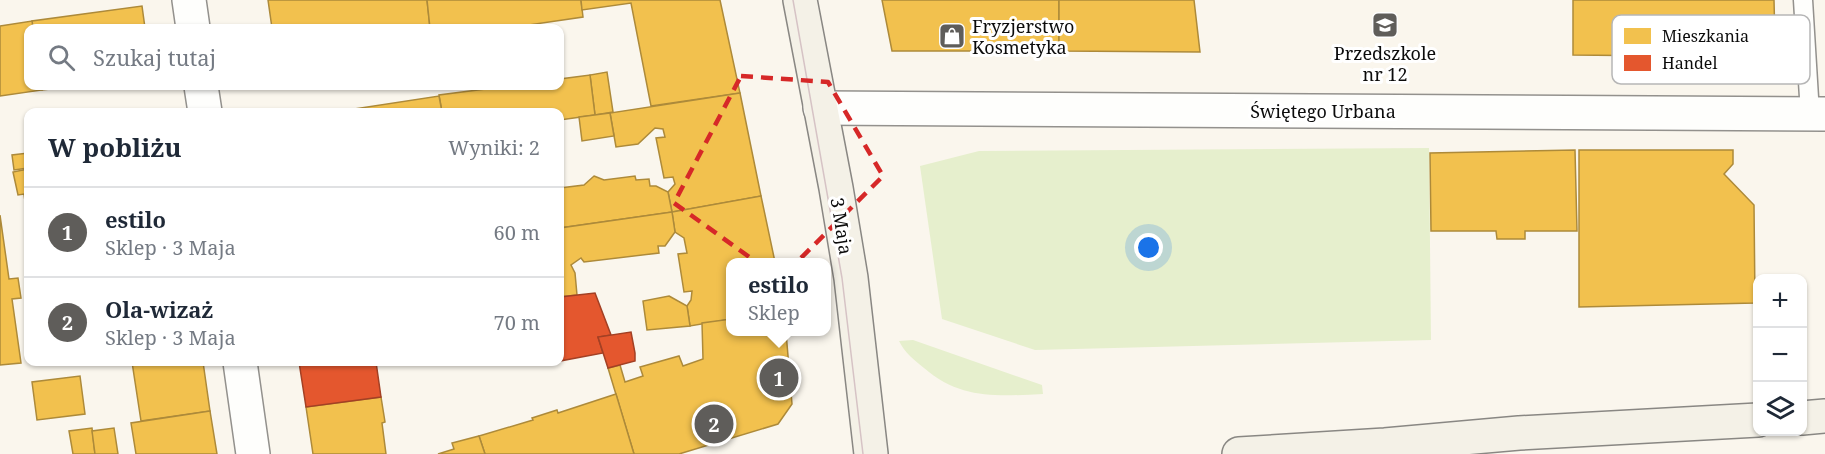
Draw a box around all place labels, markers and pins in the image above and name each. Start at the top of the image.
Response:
school or university icon: Przedszkole nr 12 [1370,10,1400,40]
place label: Fryzjerstwo Kosmetyka [972,14,1074,59]
shop icon: Fryzjerstwo Kosmetyka [937,21,967,51]
place label: Przedszkole nr 12 [1334,41,1436,86]
pin: 1 [760,356,798,400]
pin: 2 [694,402,734,446]

